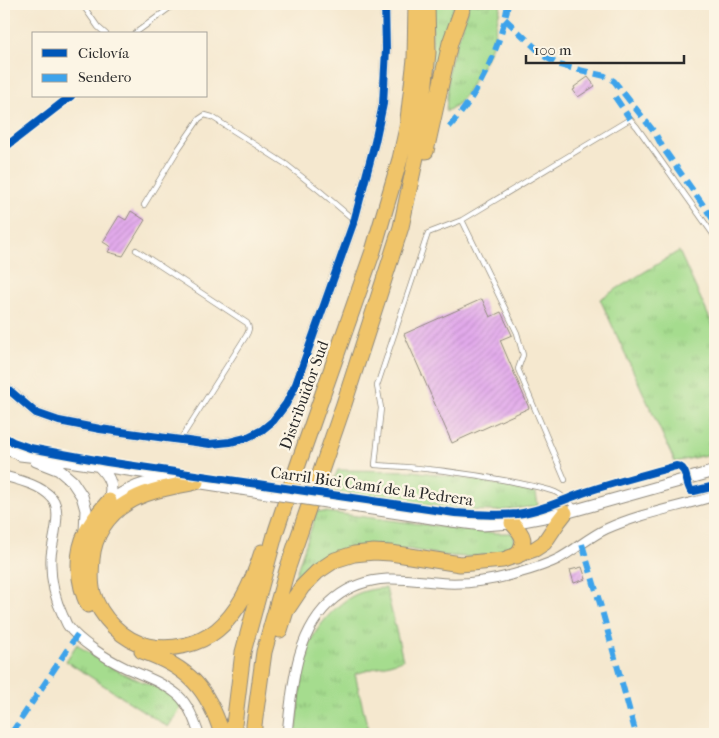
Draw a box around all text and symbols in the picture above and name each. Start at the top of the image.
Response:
legend [32,32,208,98]
scale bar [526,32,684,64]
text: 100 m [534,41,572,59]
text: Ciclovía [78,44,130,62]
text: Sendero [78,68,132,86]
street label: Distribuïdor Sud [275,338,333,452]
street label: Carril Bici Camí de la Pedrera [270,462,475,510]

